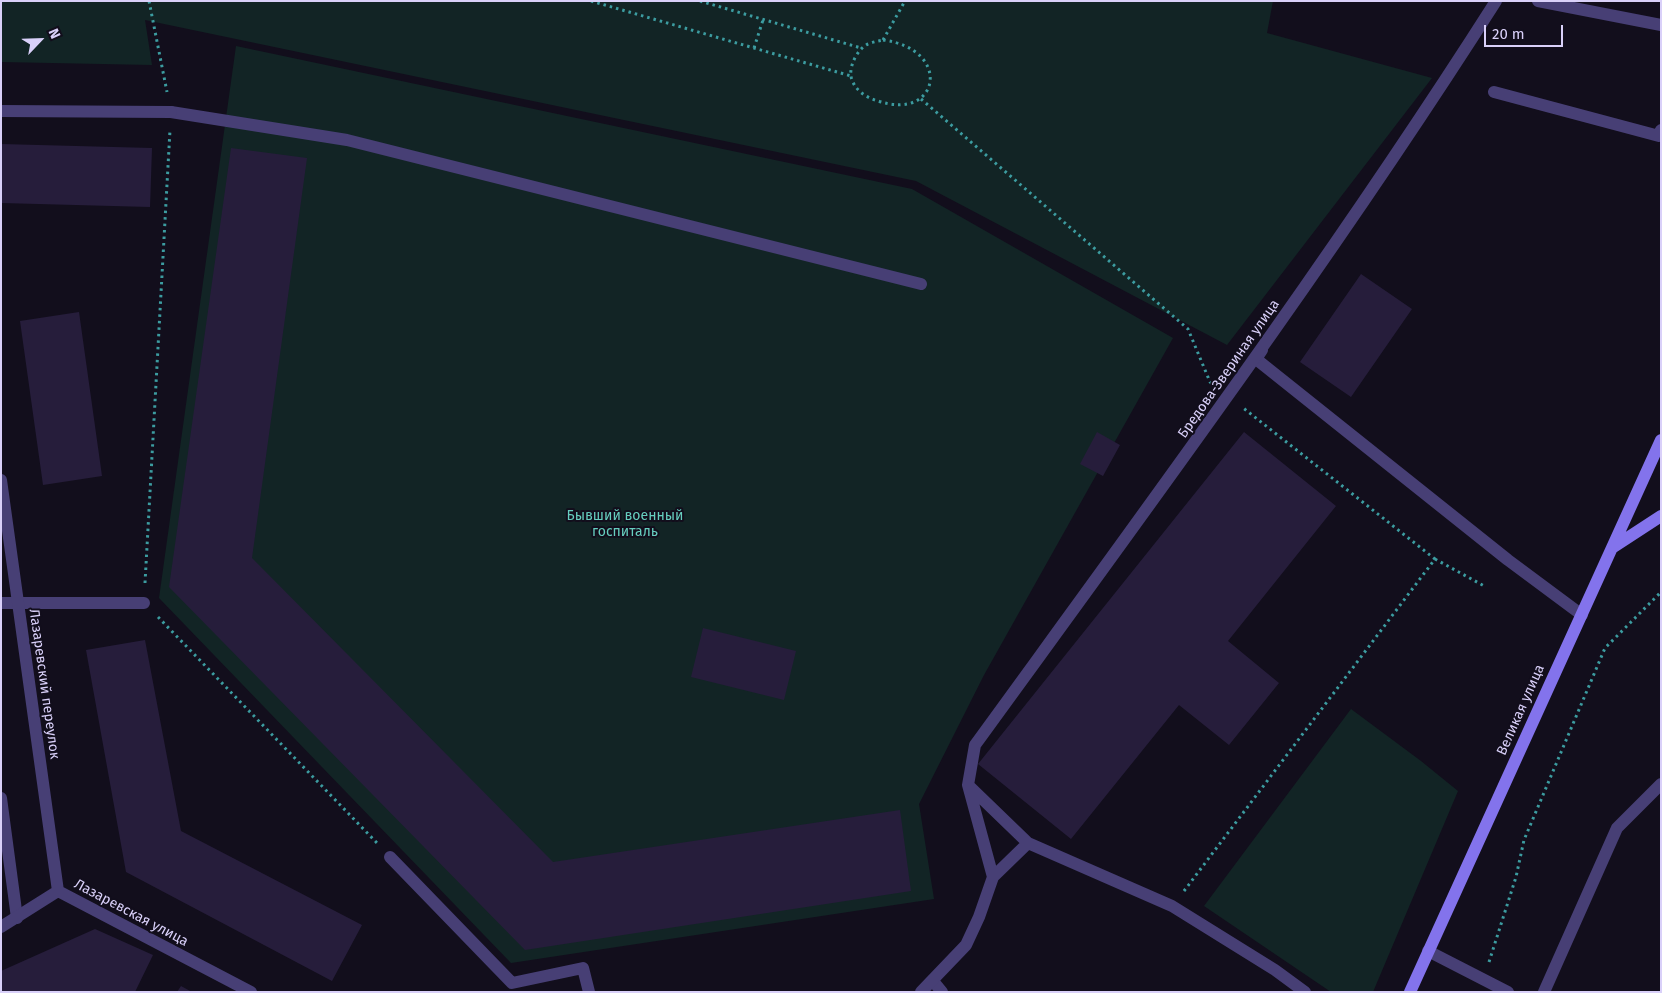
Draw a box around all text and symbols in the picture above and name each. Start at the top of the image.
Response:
north arrow [15,15,65,65]
scale bar [1487,15,1566,47]
text: 20 m [1492,25,1525,43]
text: N [45,26,64,41]
street label: Бредова-Звериная улица [1175,296,1283,442]
park label: Бывший военный госпиталь [567,508,683,540]
street label: Лазаревский переулок [25,608,63,760]
street label: Великая улица [1493,662,1549,758]
street label: Лазаревская улица [71,876,191,950]

